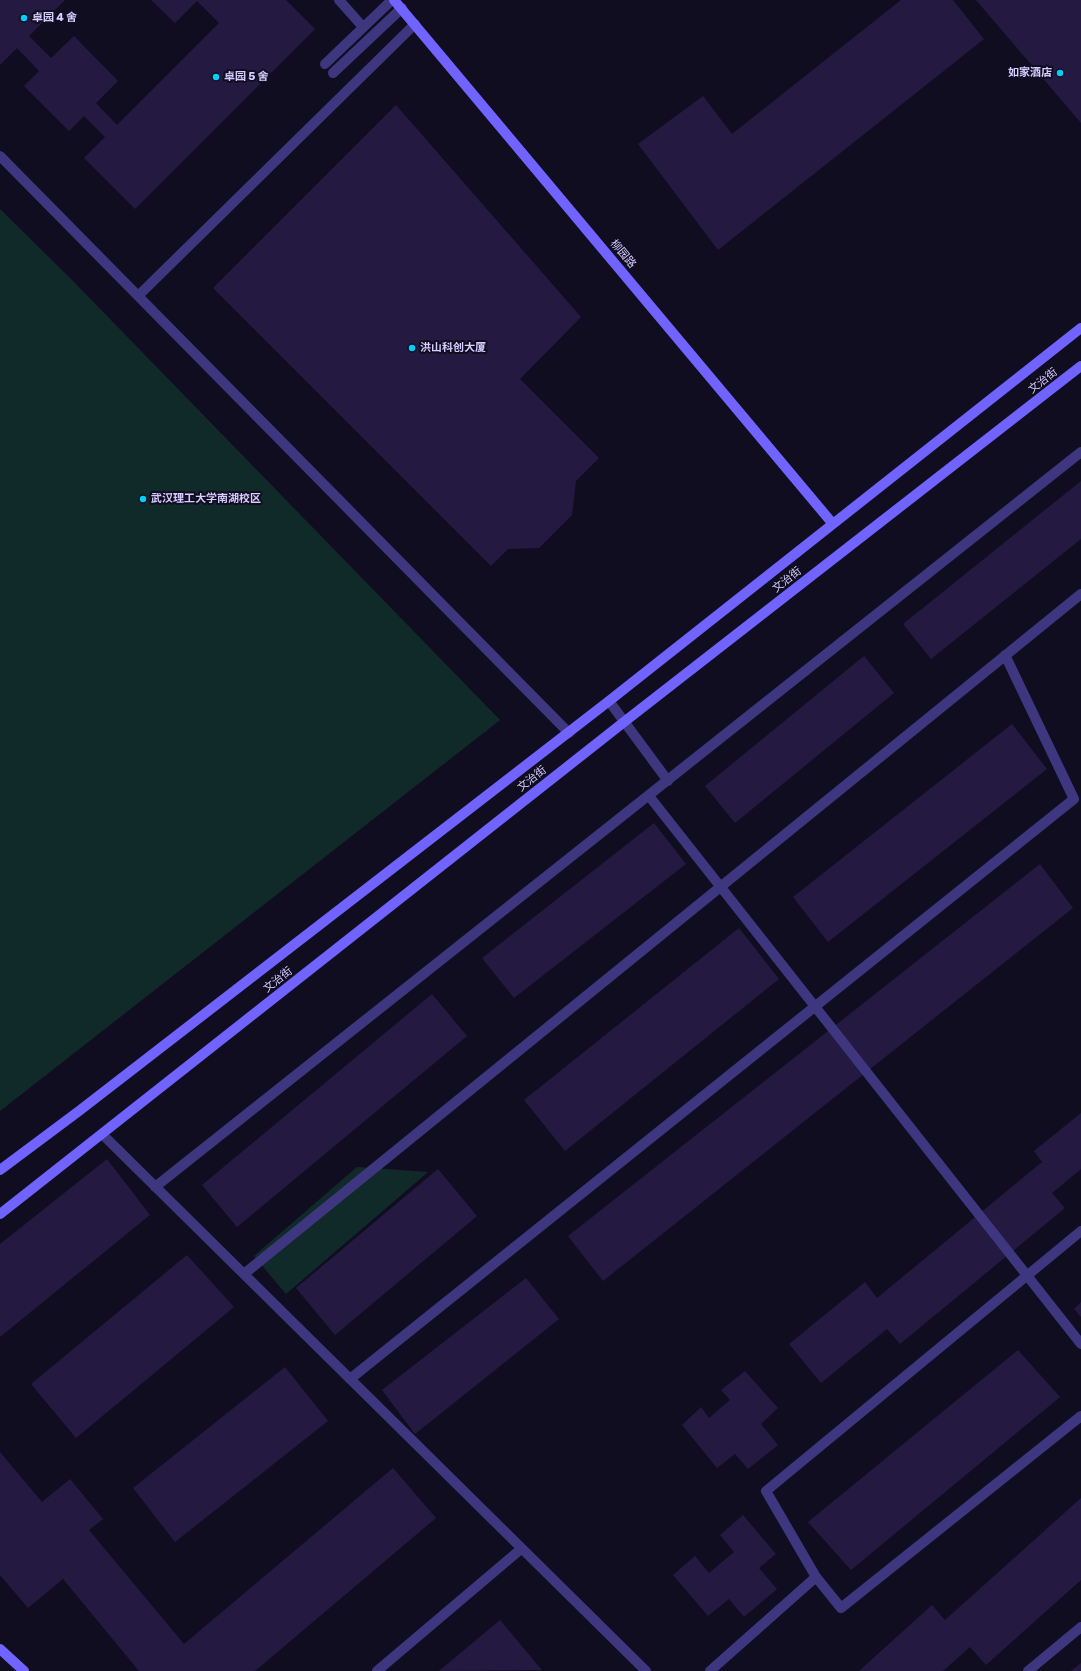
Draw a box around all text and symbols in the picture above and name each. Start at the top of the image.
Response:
place label: 卓园 4 舍 [32,11,77,25]
marker: 卓园 4 舍 [19,13,29,23]
place label: 如家酒店 [1008,66,1052,80]
marker: 如家酒店 [1055,68,1065,78]
place label: 卓园 5 舍 [224,70,269,84]
marker: 卓园 5 舍 [211,72,221,82]
street label: 柳园路 [607,237,639,271]
place label: 洪山科创大厦 [420,341,486,355]
marker: 洪山科创大厦 [407,343,417,353]
street label: 文治街 [1026,366,1060,396]
place label: 武汉理工大学南湖校区 [151,492,261,506]
marker: 武汉理工大学南湖校区 [138,494,148,504]
street label: 文治街 [770,565,804,595]
street label: 文治街 [515,764,549,794]
street label: 文治街 [261,965,295,995]

